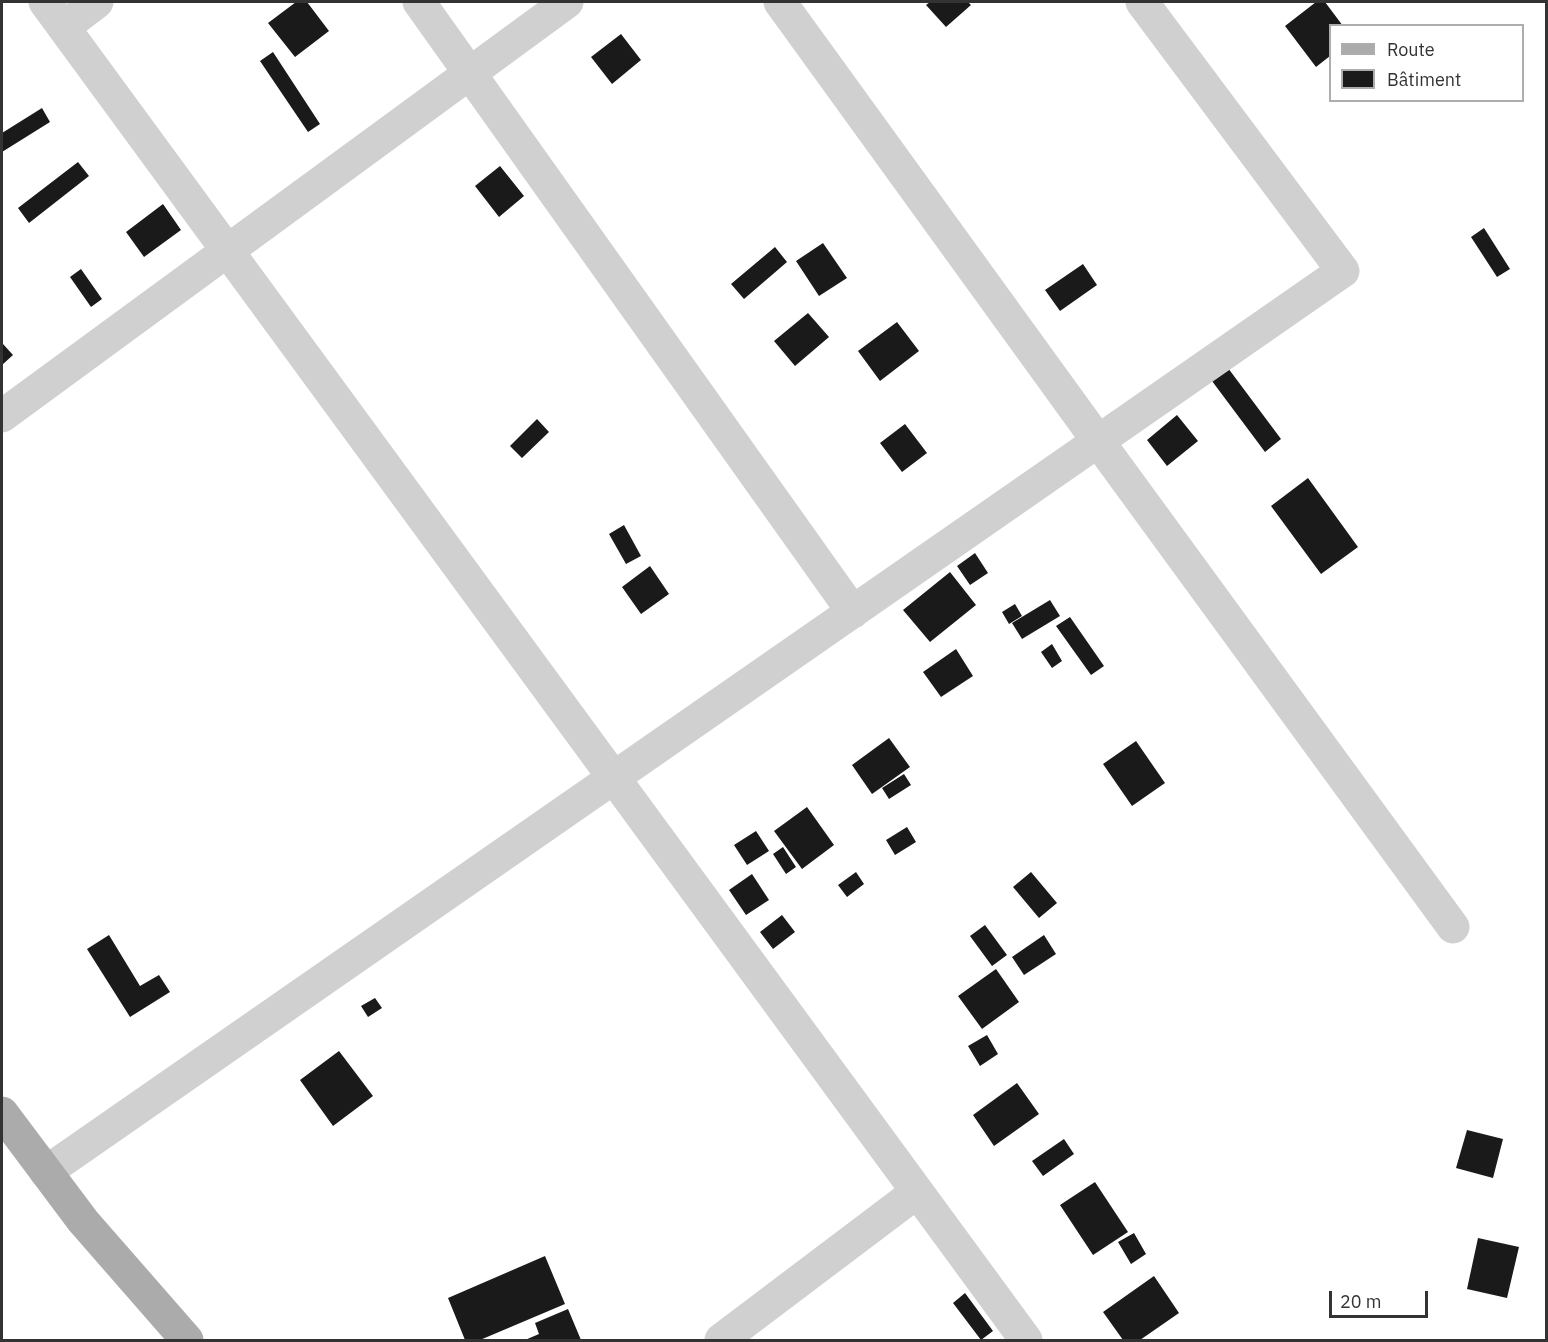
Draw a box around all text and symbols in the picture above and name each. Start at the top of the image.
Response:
legend [1329,24,1524,102]
text: Route [1387,38,1435,61]
text: Bâtiment [1387,68,1461,91]
scale bar [1332,1279,1431,1317]
text: 20 m [1340,1290,1382,1313]

